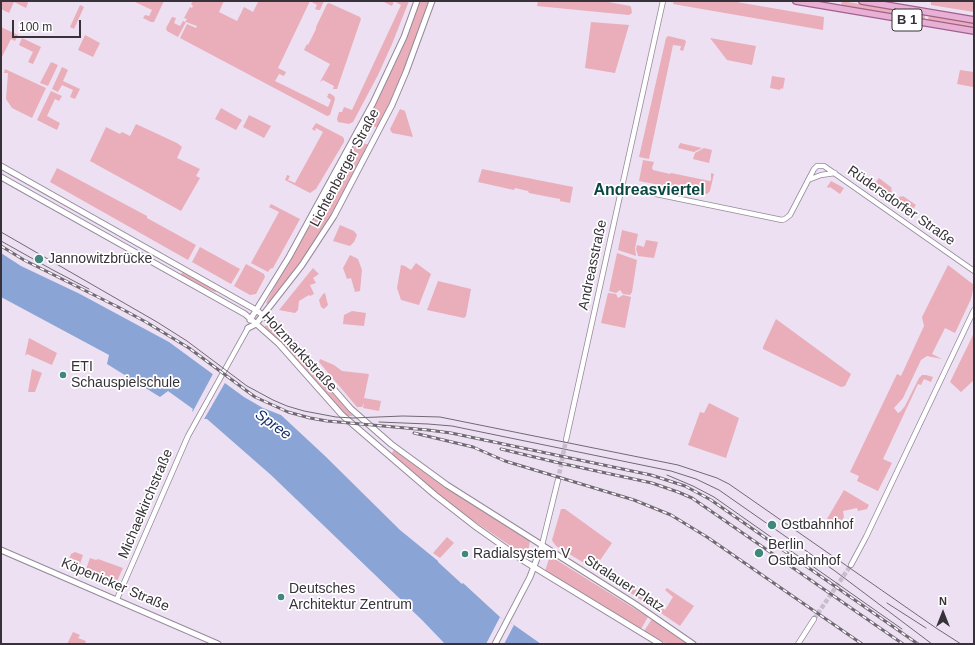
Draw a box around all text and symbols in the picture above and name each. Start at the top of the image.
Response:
road number: B 1 [892,9,922,31]
scale bar [14,12,83,38]
text: 100 m [19,20,52,34]
street label: Lichtenberger Straße [307,106,383,230]
street label: Rüdersdorfer Straße [844,163,958,249]
district label: Andreasviertel [593,181,705,201]
street label: Andreasstraße [575,218,611,312]
place label: Jannowitzbrücke [48,251,152,267]
marker: Jannowitzbrücke [33,253,45,265]
street label: Holzmarktstraße [258,309,340,395]
place label: ETI Schauspielschule [71,359,180,392]
marker: ETI Schauspielschule [58,370,68,380]
water label: Spree [252,406,294,444]
street label: Michaelkirchstraße [115,447,177,561]
place label: Ostbahnhof [781,517,853,533]
marker: Ostbahnhof [766,519,778,531]
place label: Berlin Ostbahnhof [768,537,840,570]
place label: Radialsystem V [473,546,570,562]
marker: Berlin Ostbahnhof [753,547,765,559]
marker: Radialsystem V [460,549,470,559]
street label: Stralauer Platz [581,552,667,616]
street label: Köpenicker Straße [58,555,172,615]
place label: Deutsches Architektur Zentrum [289,581,412,614]
marker: Deutsches Architektur Zentrum [276,592,286,602]
north arrow [923,593,963,633]
text: N [939,595,947,607]

